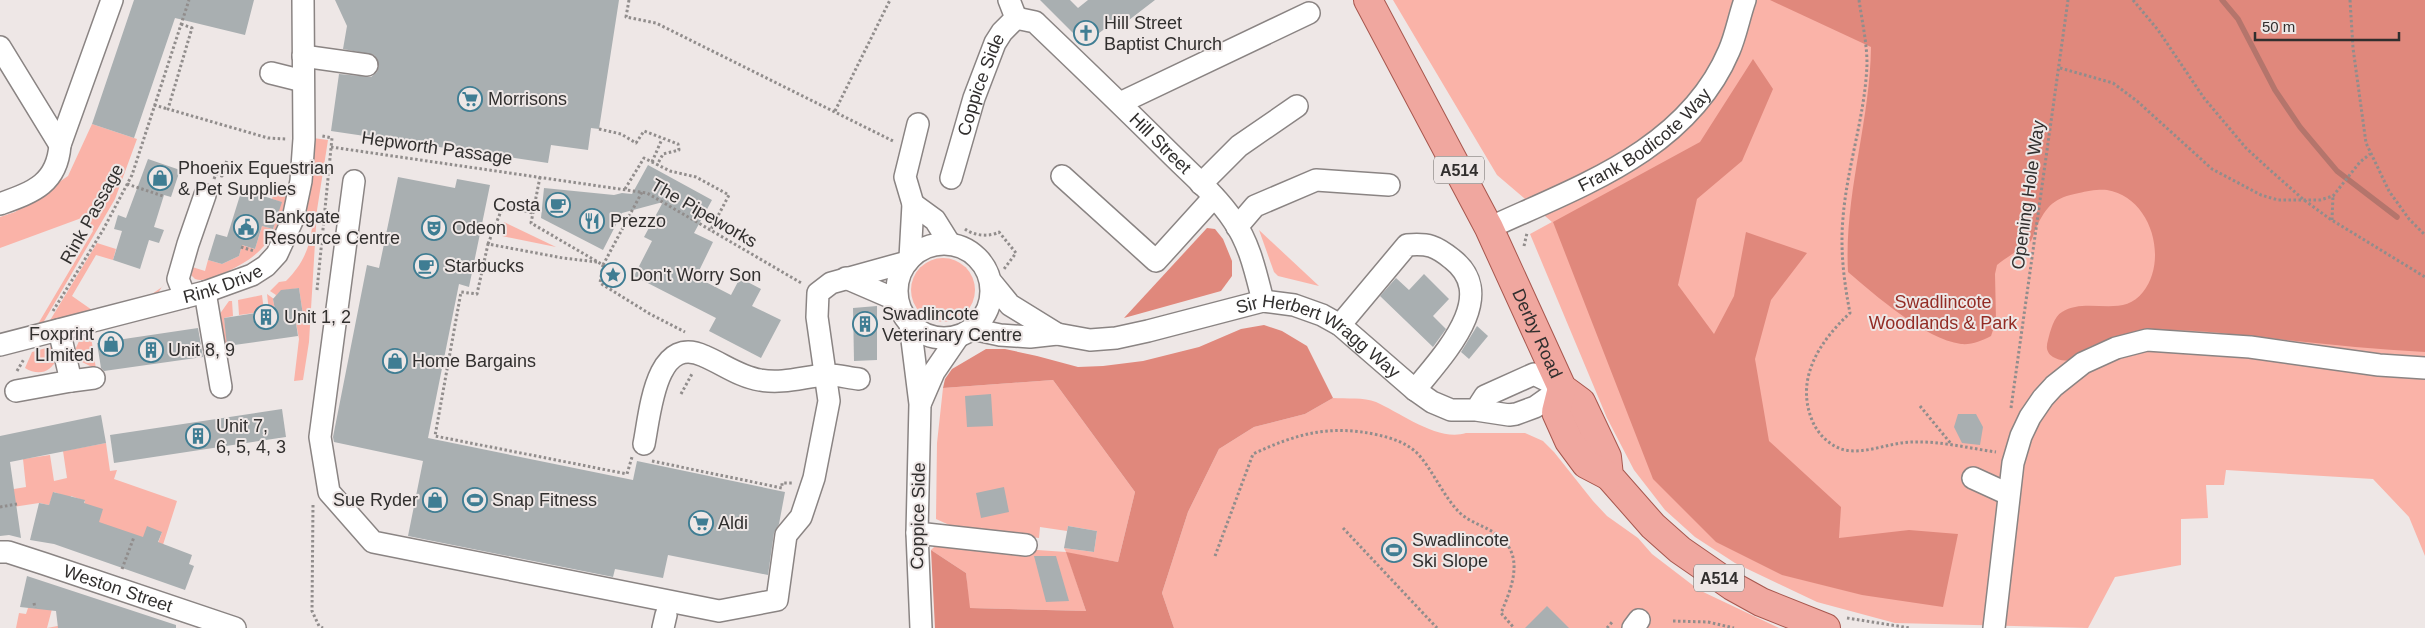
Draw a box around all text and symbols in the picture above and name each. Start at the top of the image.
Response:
scale bar [2255,10,2399,42]
place label: Hill Street Baptist Church [1104,13,1222,54]
text: 50 m [2262,18,2295,35]
church icon: Hill Street Baptist Church [1073,20,1099,46]
street label: Coppice Side [954,30,1009,138]
street label: Frank Bodicote Way [1575,84,1715,196]
supermarket icon: Morrisons [457,86,483,112]
place label: Morrisons [488,89,567,109]
street label: Hill Street [1126,109,1195,178]
street label: Opening Hole Way [2008,119,2048,271]
street label: Hepworth Passage [360,128,514,168]
road number: A514 [1434,156,1484,184]
place label: Phoenix Equestrian & Pet Supplies [178,158,334,199]
street label: Rink Passage [56,161,128,267]
shop icon: Phoenix Equestrian & Pet Supplies [147,165,173,191]
street label: The Pipeworks [647,175,761,251]
cafe icon: Costa [545,192,571,218]
place label: Costa [493,195,541,215]
place label: Bankgate Resource Centre [264,207,400,248]
restaurant icon: Prezzo [579,208,605,234]
place label: Prezzo [610,211,666,231]
public building icon: Bankgate Resource Centre [233,214,259,240]
theatre icon: Odeon [421,215,447,241]
place label: Odeon [452,218,506,238]
cafe icon: Starbucks [413,253,439,279]
place label: Starbucks [444,256,524,276]
street label: Rink Drive [181,261,266,307]
place icon: Don't Worry Son [600,262,626,288]
place label: Don't Worry Son [630,265,761,285]
street label: Derby Road [1508,286,1566,381]
street label: Sir Herbert Wragg Way [1234,291,1404,382]
park label: Swadlincote Woodlands & Park [1869,292,2018,333]
building icon: Unit 1, 2 [253,304,279,330]
place label: Swadlincote Veterinary Centre [882,304,1022,345]
place label: Unit 1, 2 [284,307,351,327]
building icon: Swadlincote Veterinary Centre [852,311,878,337]
place label: Foxprint LImited [29,324,94,365]
shop icon: Foxprint LImited [98,331,124,357]
building icon: Unit 8, 9 [138,337,164,363]
place label: Unit 8, 9 [168,340,235,360]
shop icon: Home Bargains [382,348,408,374]
place label: Home Bargains [412,351,536,371]
place label: Unit 7, 6, 5, 4, 3 [216,416,286,457]
building icon: Unit 7, 6, 5, 4, 3 [185,423,211,449]
street label: Coppice Side [907,462,929,570]
shop icon: Sue Ryder [422,487,448,513]
sports icon: Snap Fitness [462,487,488,513]
place label: Sue Ryder [333,490,418,510]
place label: Snap Fitness [492,490,597,510]
supermarket icon: Aldi [688,510,714,536]
place label: Aldi [718,513,748,533]
place label: Swadlincote Ski Slope [1412,530,1509,571]
sports icon: Swadlincote Ski Slope [1381,537,1407,563]
street label: Weston Street [61,561,175,616]
road number: A514 [1694,564,1744,592]

